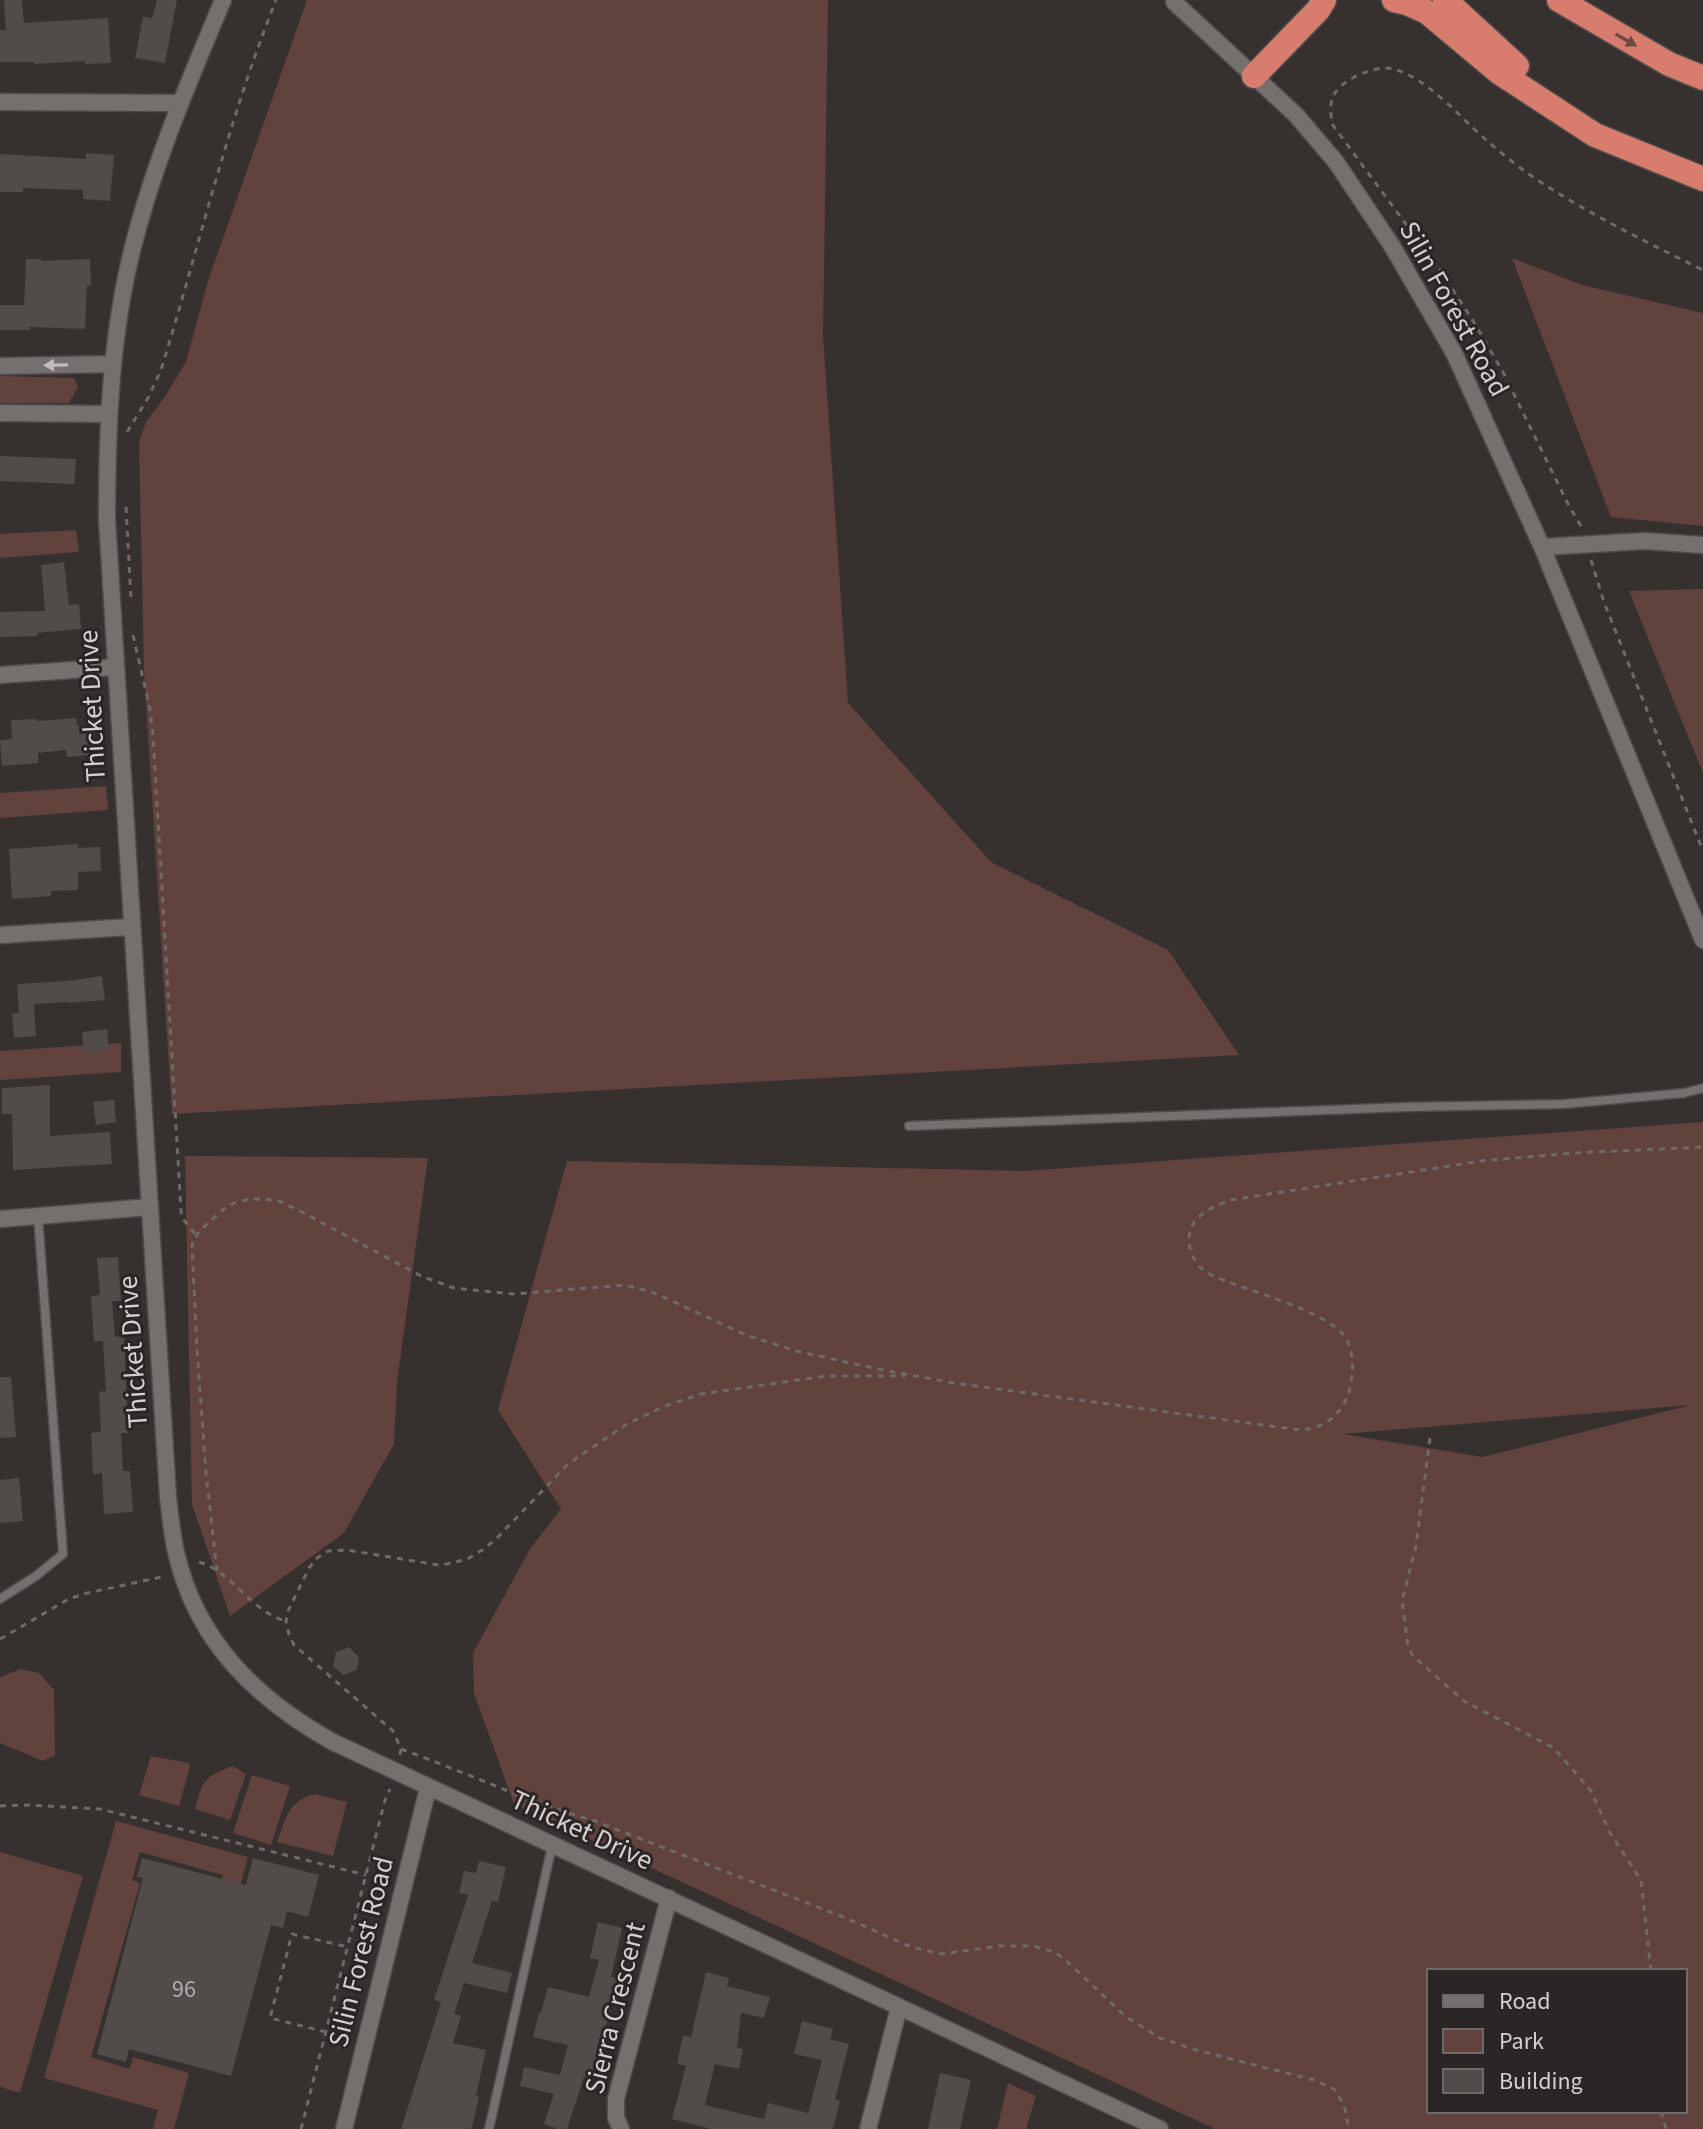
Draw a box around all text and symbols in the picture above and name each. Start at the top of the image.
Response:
one-way arrow [1615,33,1637,47]
street label: Silin Forest Road [1389,214,1519,404]
one-way arrow [43,359,68,371]
street label: Thicket Drive [68,629,116,783]
street label: Thicket Drive [108,1274,158,1430]
street label: Thicket Drive [504,1780,660,1880]
street label: Silin Forest Road [318,1853,404,2051]
street label: Sierra Crescent [574,1917,656,2098]
legend [1427,1969,1687,2113]
house number: 96 [172,1972,196,2007]
text: Road [1499,1984,1551,2019]
text: Park [1499,2024,1544,2059]
text: Building [1499,2064,1583,2099]

